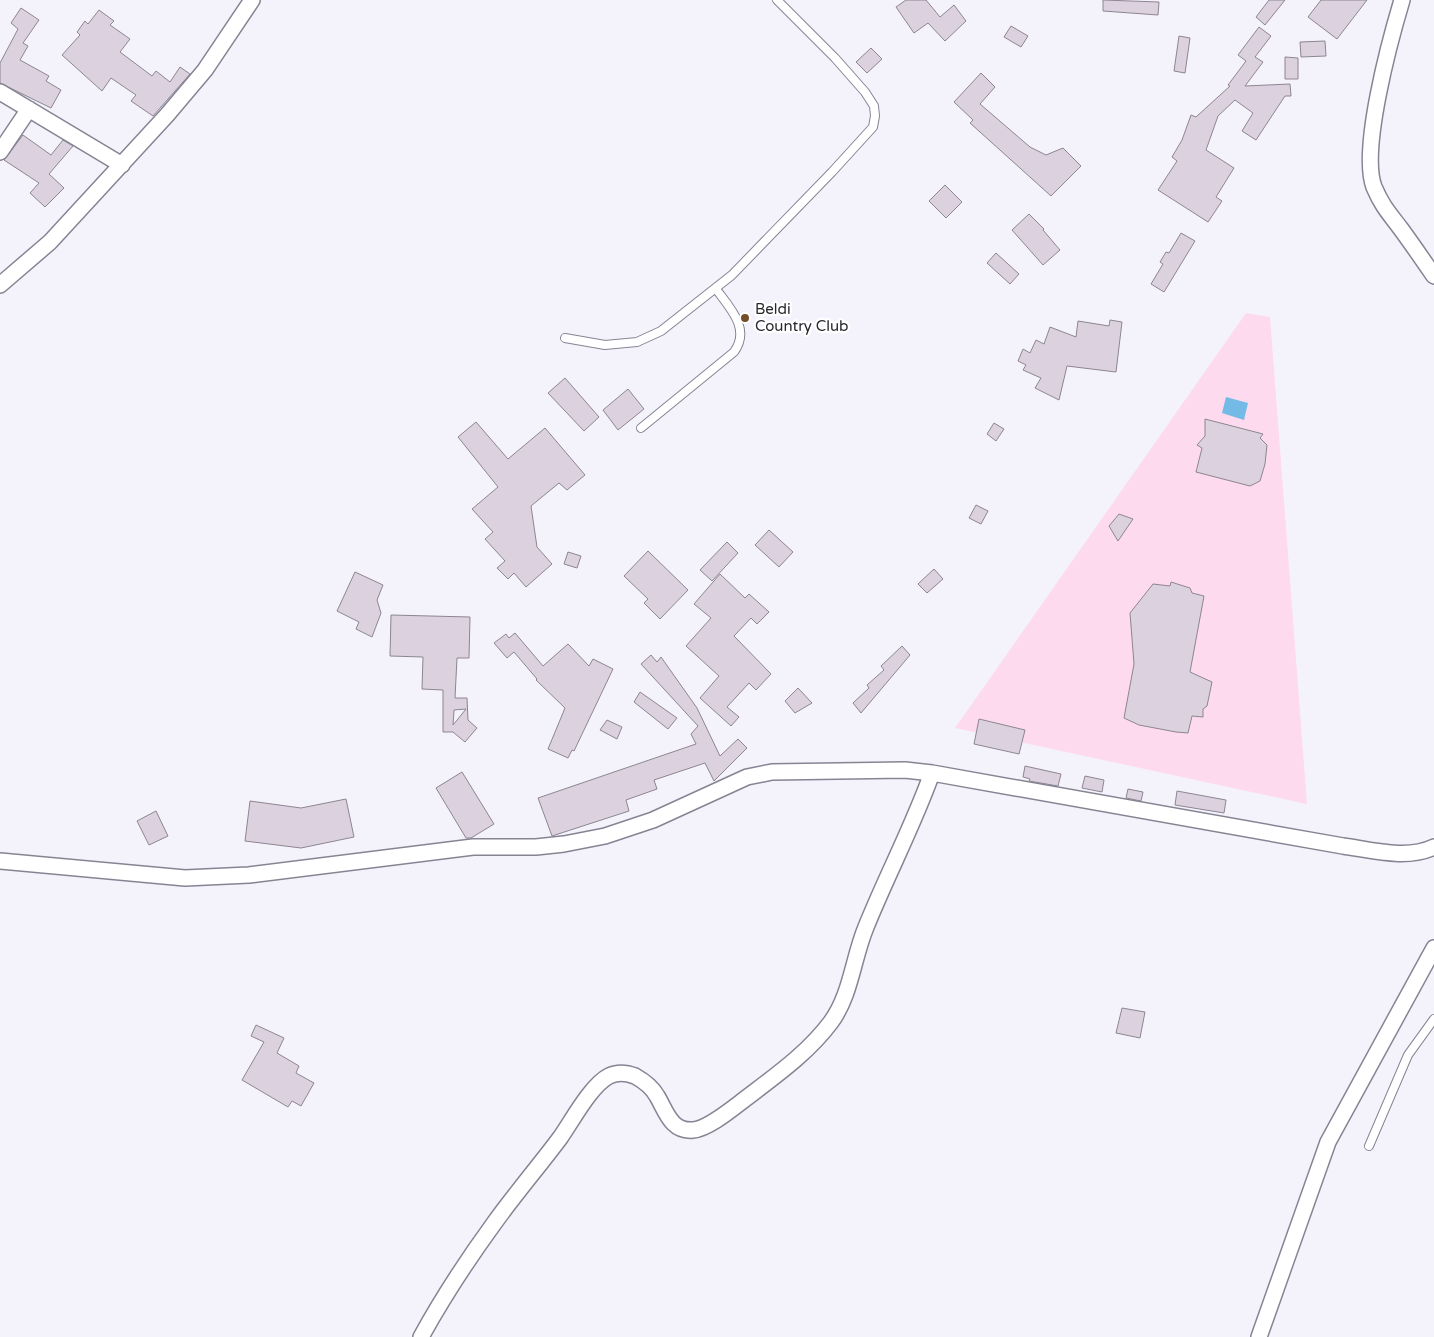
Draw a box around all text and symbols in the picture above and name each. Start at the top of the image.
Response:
place label: Beldi Country Club [755,300,849,335]
marker: Beldi Country Club [739,312,751,324]

